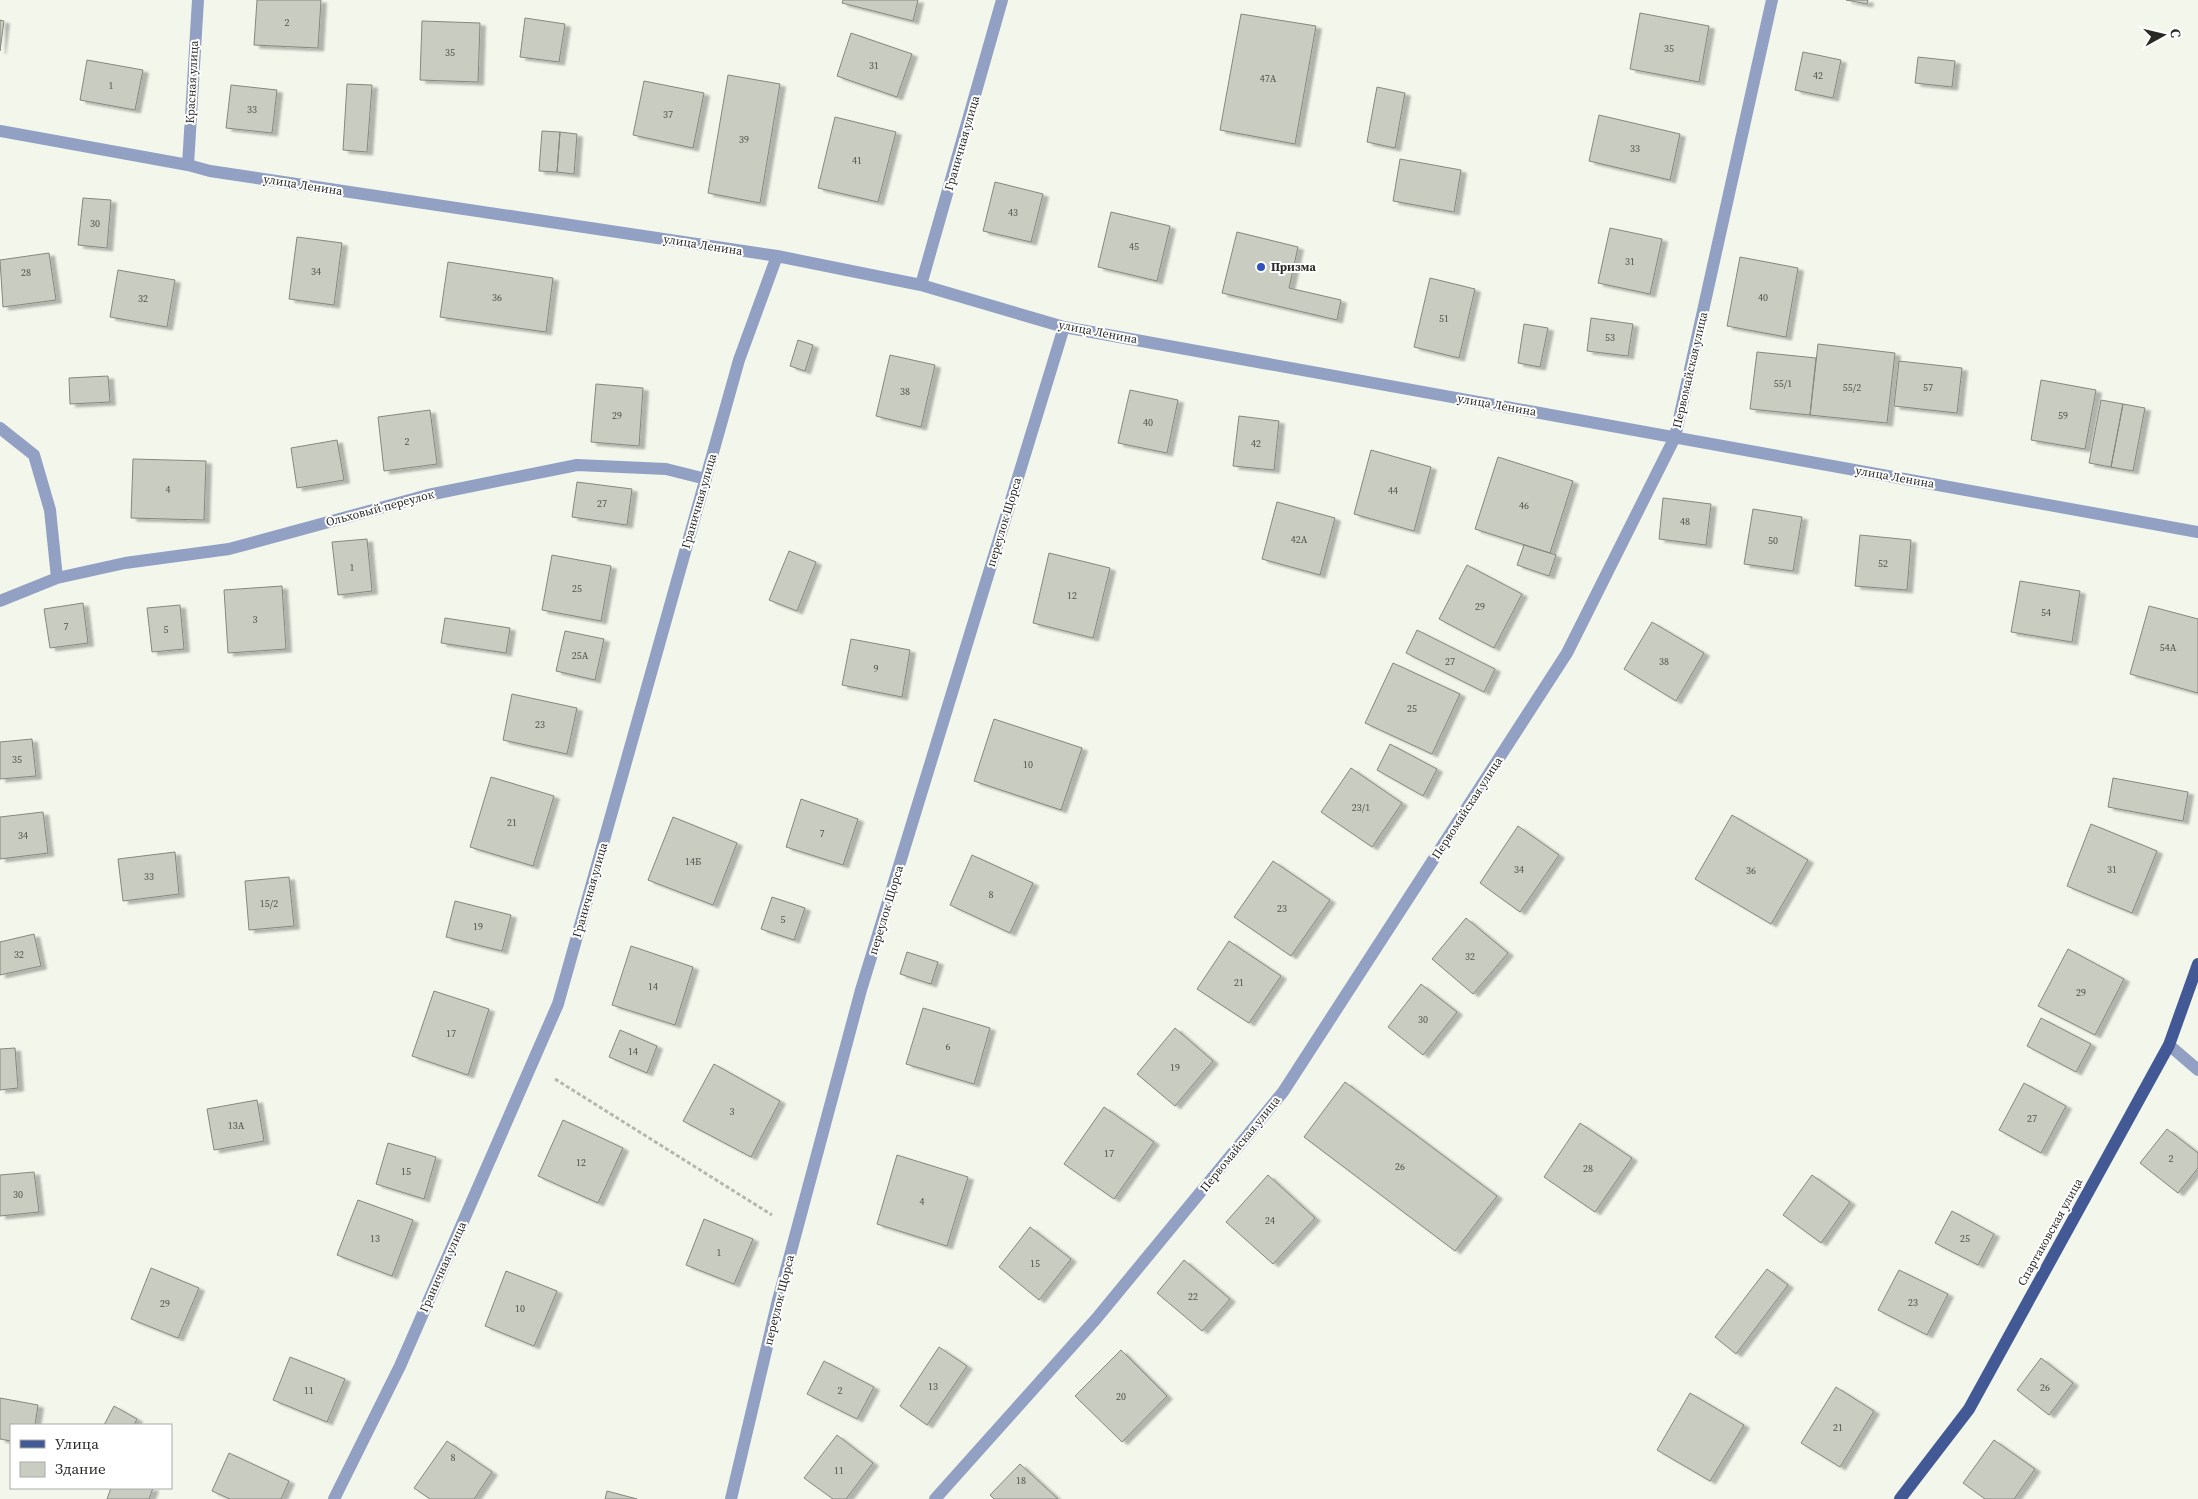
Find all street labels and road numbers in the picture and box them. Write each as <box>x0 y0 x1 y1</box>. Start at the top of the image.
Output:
street label: Красная улица <box>182 39 202 124</box>
street label: Граничная улица <box>941 93 983 192</box>
street label: улица Ленина <box>262 171 345 199</box>
street label: улица Ленина <box>662 231 745 259</box>
street label: Первомайская улица <box>1669 309 1711 430</box>
street label: улица Ленина <box>1057 317 1140 348</box>
street label: улица Ленина <box>1456 390 1539 420</box>
street label: Граничная улица <box>678 451 720 550</box>
street label: улица Ленина <box>1854 462 1937 492</box>
street label: переулок Щорса <box>983 475 1025 569</box>
street label: Ольховый переулок <box>324 486 436 530</box>
street label: Первомайская улица <box>1428 753 1507 862</box>
street label: Граничная улица <box>569 840 611 939</box>
street label: переулок Щорса <box>865 863 907 957</box>
street label: Первомайская улица <box>1196 1092 1284 1195</box>
street label: Спартаковская улица <box>2014 1174 2087 1289</box>
street label: Граничная улица <box>416 1218 471 1315</box>
street label: переулок Щорса <box>760 1252 798 1347</box>

